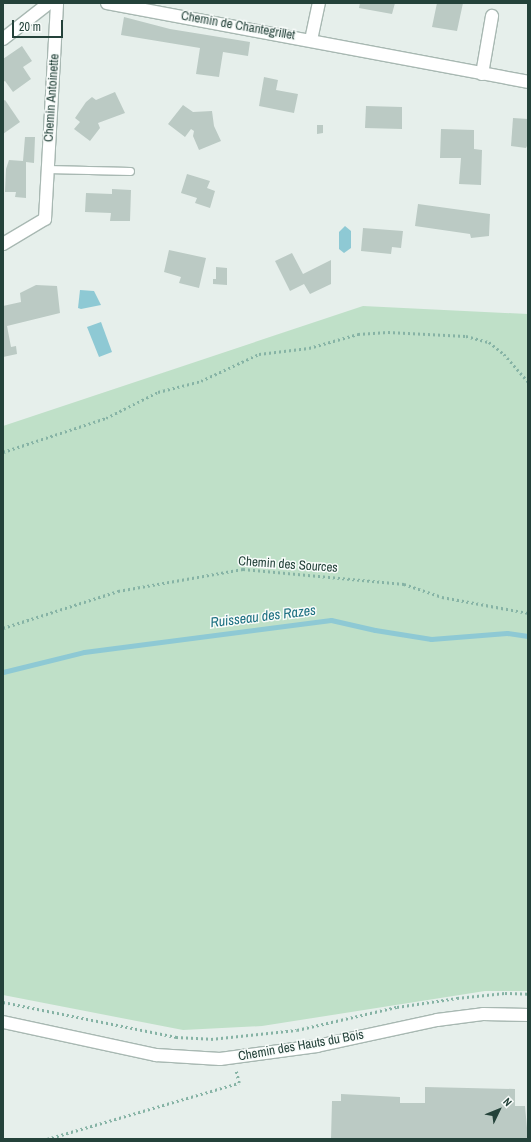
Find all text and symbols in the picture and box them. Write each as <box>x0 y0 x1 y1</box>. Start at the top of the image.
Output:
street label: Chemin de Chantegrillet <box>180 8 296 44</box>
scale bar <box>14 12 65 38</box>
text: 20 m <box>19 19 41 35</box>
street label: Chemin Antoinette <box>41 53 63 143</box>
street label: Chemin des Sources <box>238 554 338 576</box>
water label: Ruisseau des Razes <box>209 601 317 631</box>
street label: Chemin des Hauts du Bois <box>237 1027 365 1065</box>
north arrow <box>479 1090 519 1130</box>
text: N <box>500 1095 515 1109</box>

